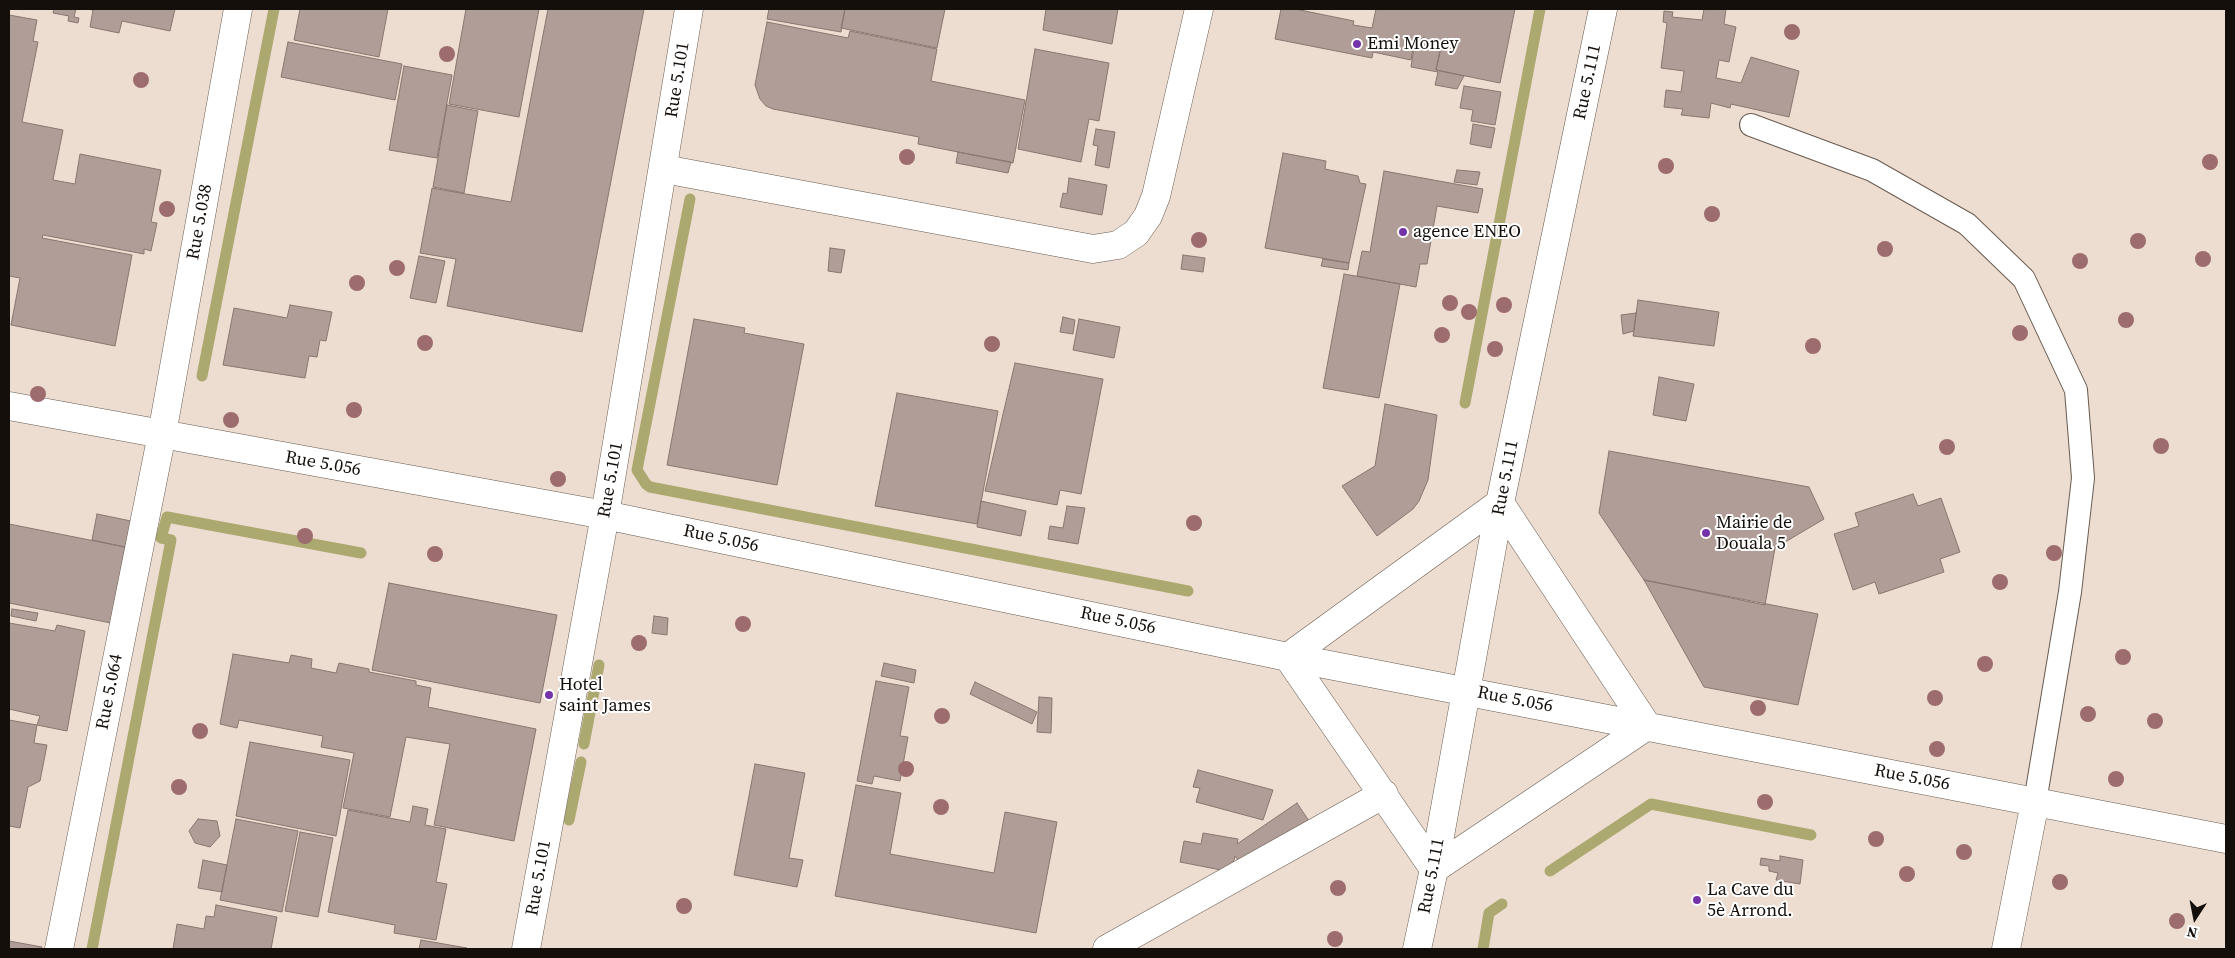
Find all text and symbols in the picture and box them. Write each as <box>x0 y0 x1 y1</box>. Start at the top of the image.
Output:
place label: Emi Money <box>1367 33 1459 55</box>
marker: Emi Money <box>1351 38 1363 50</box>
street label: Rue 5.101 <box>661 40 695 120</box>
street label: Rue 5.111 <box>1569 42 1607 122</box>
street label: Rue 5.038 <box>183 182 217 262</box>
place label: agence ENEO <box>1413 221 1521 243</box>
marker: agence ENEO <box>1397 226 1409 238</box>
street label: Rue 5.111 <box>1488 438 1524 518</box>
street label: Rue 5.101 <box>594 440 628 520</box>
street label: Rue 5.056 <box>283 447 363 481</box>
place label: Mairie de Douala 5 <box>1716 512 1792 554</box>
street label: Rue 5.056 <box>681 520 761 558</box>
marker: Mairie de Douala 5 <box>1700 527 1712 539</box>
street label: Rue 5.056 <box>1078 602 1158 640</box>
street label: Rue 5.064 <box>92 652 128 732</box>
place label: Hotel saint James <box>559 674 651 716</box>
street label: Rue 5.056 <box>1475 682 1555 718</box>
marker: Hotel saint James <box>543 689 555 701</box>
street label: Rue 5.056 <box>1872 760 1952 796</box>
street label: Rue 5.111 <box>1414 836 1450 916</box>
street label: Rue 5.101 <box>522 838 556 918</box>
place label: La Cave du 5è Arrond. <box>1707 879 1794 922</box>
north arrow <box>2170 893 2220 943</box>
marker: La Cave du 5è Arrond. <box>1691 894 1703 906</box>
text: N <box>2185 922 2199 944</box>

